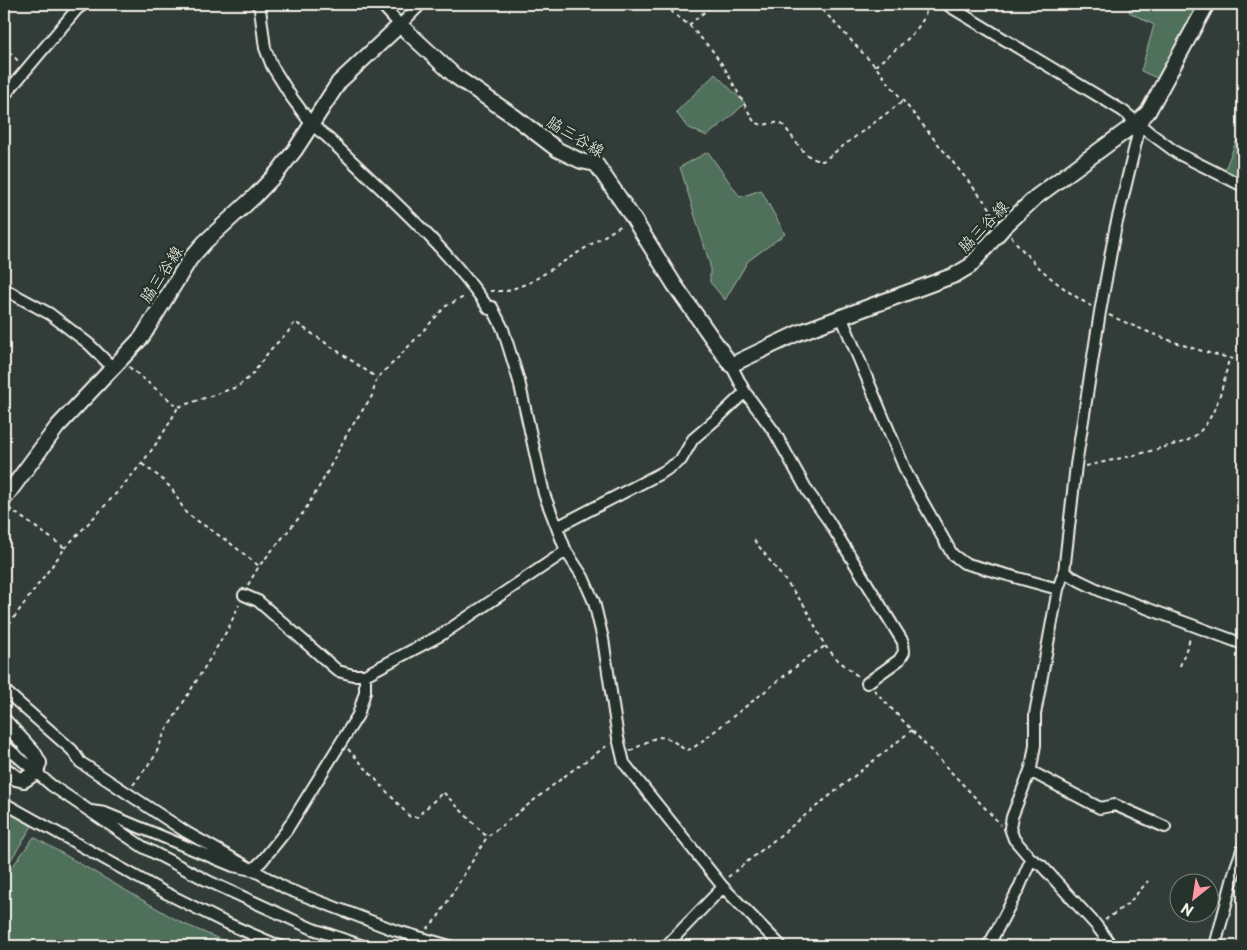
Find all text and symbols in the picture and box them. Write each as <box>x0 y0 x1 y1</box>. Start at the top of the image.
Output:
street label: 脇三谷線 <box>543 108 610 162</box>
street label: 脇三谷線 <box>951 194 1013 257</box>
street label: 脇三谷線 <box>133 240 188 307</box>
north arrow <box>1170 872 1220 922</box>
text: N <box>1177 898 1197 922</box>

